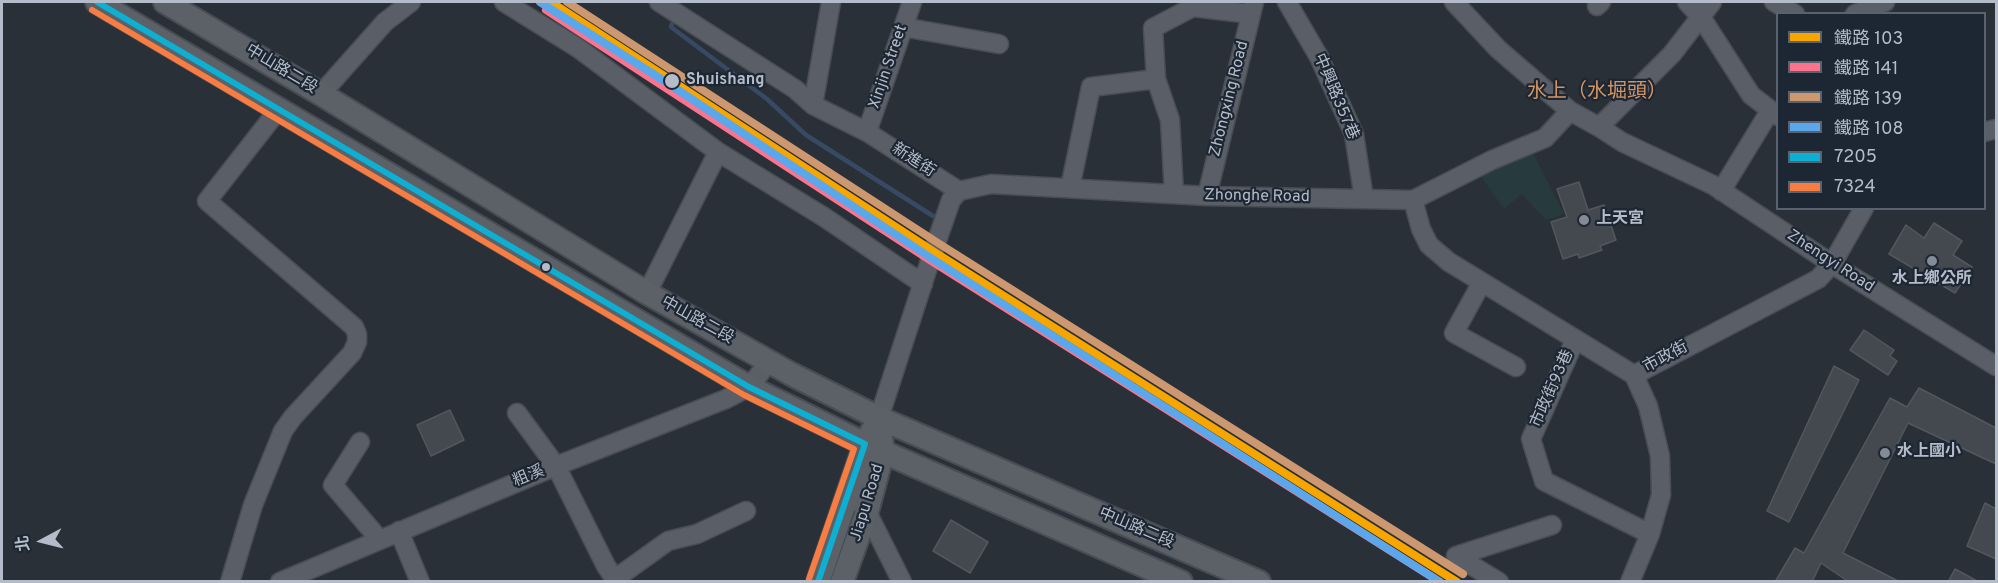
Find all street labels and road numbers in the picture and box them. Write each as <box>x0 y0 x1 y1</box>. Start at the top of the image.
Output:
street label: Xinjin Street <box>866 22 912 112</box>
street label: Zhongxing Road <box>1206 39 1254 159</box>
street label: 中山路二段 <box>242 41 320 99</box>
street label: 中興路357巷 <box>1308 51 1362 143</box>
street label: 新進街 <box>888 140 938 182</box>
street label: Zhonghe Road <box>1204 186 1310 208</box>
street label: Zhengyi Road <box>1783 227 1877 297</box>
street label: 中山路二段 <box>657 293 737 349</box>
street label: 市政街 <box>1640 338 1692 378</box>
street label: 市政街93巷 <box>1527 347 1579 431</box>
street label: 粗溪 <box>511 462 547 492</box>
street label: Jiapu Road <box>847 462 889 544</box>
street label: 中山路二段 <box>1095 505 1177 553</box>

